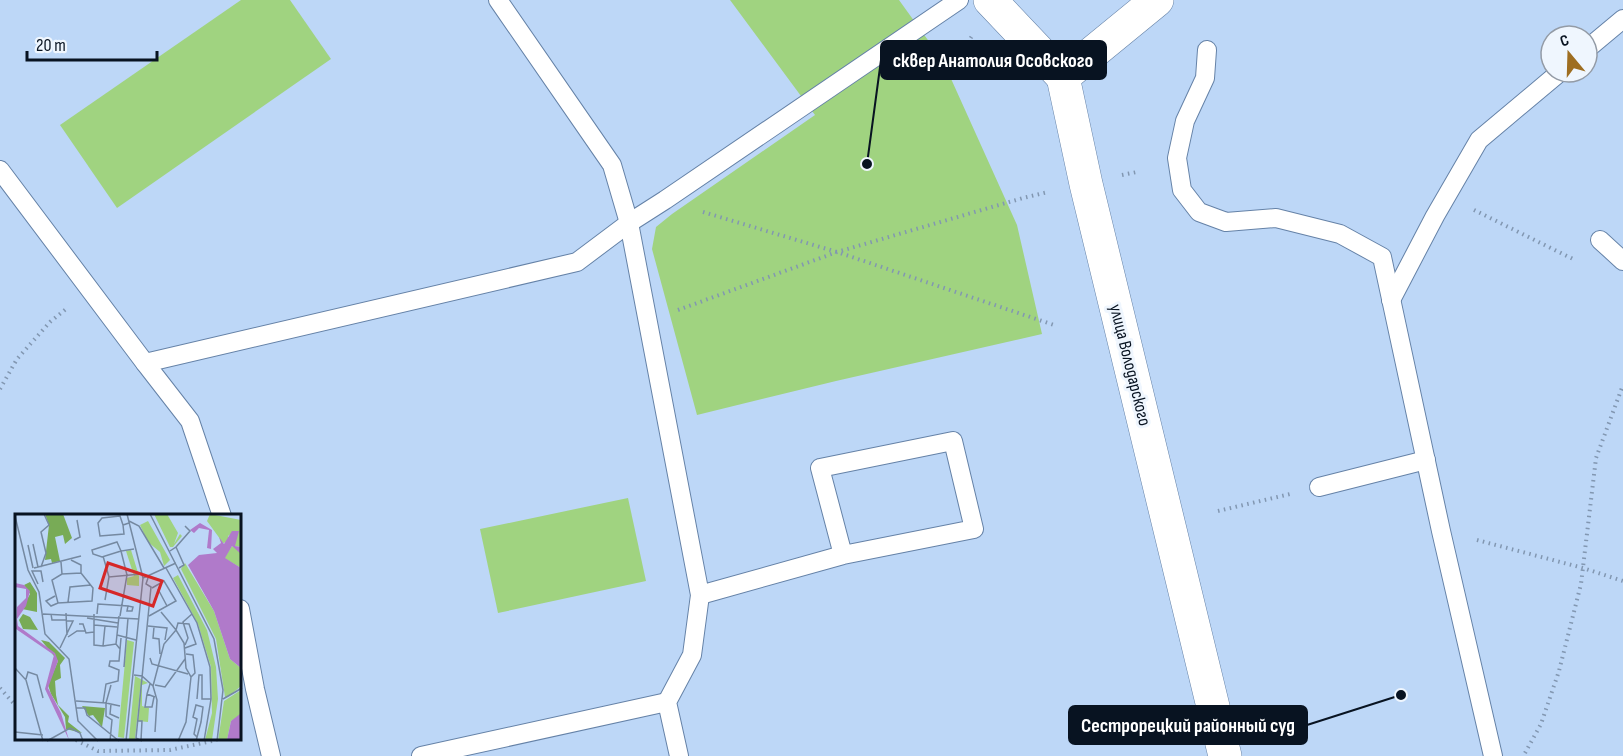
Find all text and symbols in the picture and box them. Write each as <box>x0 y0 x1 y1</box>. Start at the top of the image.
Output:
scale bar <box>27 24 158 62</box>
north arrow <box>1539 24 1599 84</box>
text: С <box>1558 31 1572 52</box>
text: 20 m <box>36 35 66 56</box>
callout: сквер Анатолия Осовского <box>881 41 1106 79</box>
text: сквер Анатолия Осовского <box>893 49 1093 73</box>
street label: улица Володарского <box>1105 302 1155 428</box>
inset map <box>15 514 242 741</box>
callout: Сестрорецкий районный суд <box>1069 706 1307 744</box>
text: Сестрорецкий районный суд <box>1081 714 1295 738</box>

